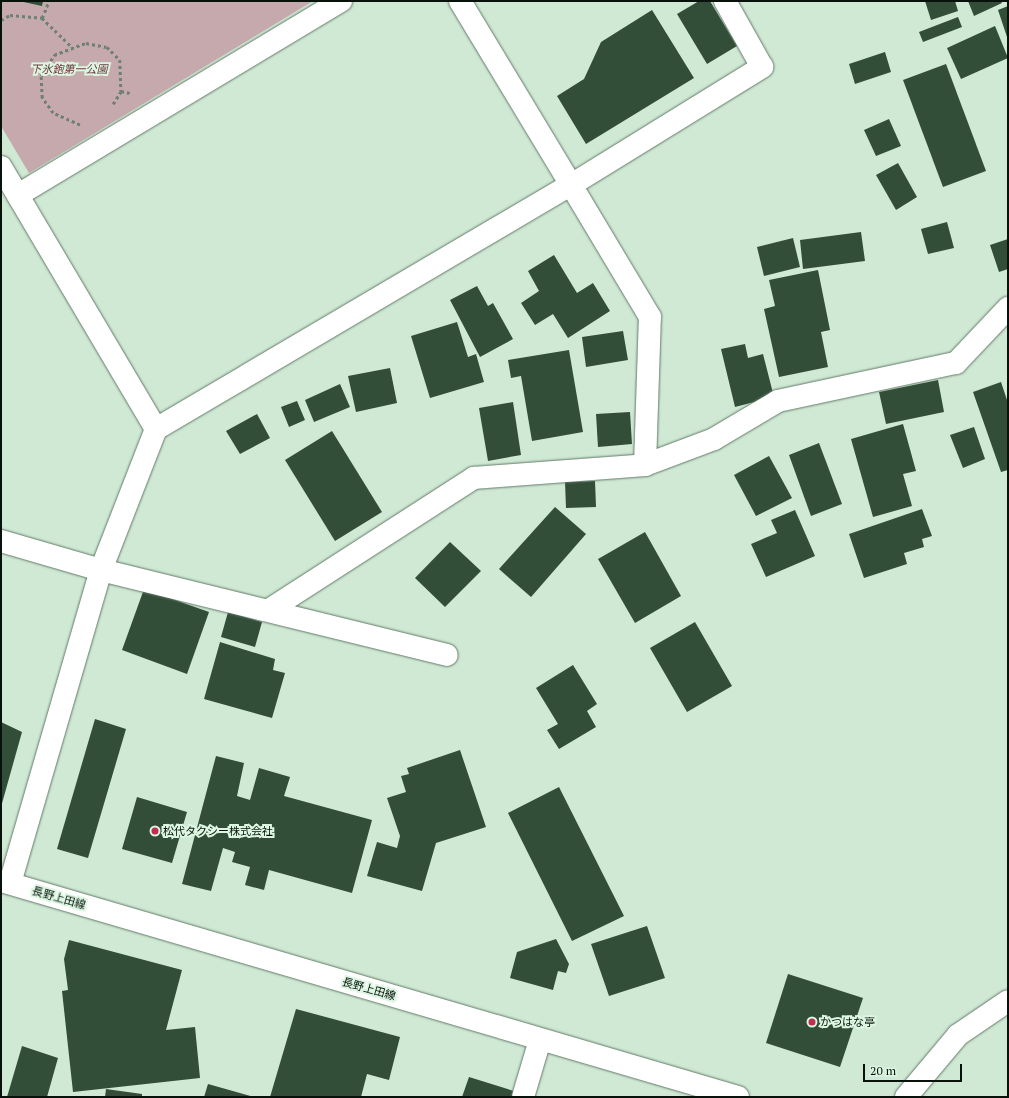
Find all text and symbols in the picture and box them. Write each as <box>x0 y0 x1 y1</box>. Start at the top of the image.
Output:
park label: 下氷鉋第一公園 <box>31 62 107 76</box>
place label: 松代タクシー株式会社 <box>163 824 273 838</box>
marker: 松代タクシー株式会社 <box>150 826 160 836</box>
street label: 長野上田線 <box>31 884 87 912</box>
street label: 長野上田線 <box>341 975 397 1003</box>
place label: かつはな亭 <box>820 1015 875 1029</box>
marker: かつはな亭 <box>807 1017 817 1027</box>
scale bar <box>865 1056 964 1082</box>
text: 20 m <box>870 1063 896 1078</box>

